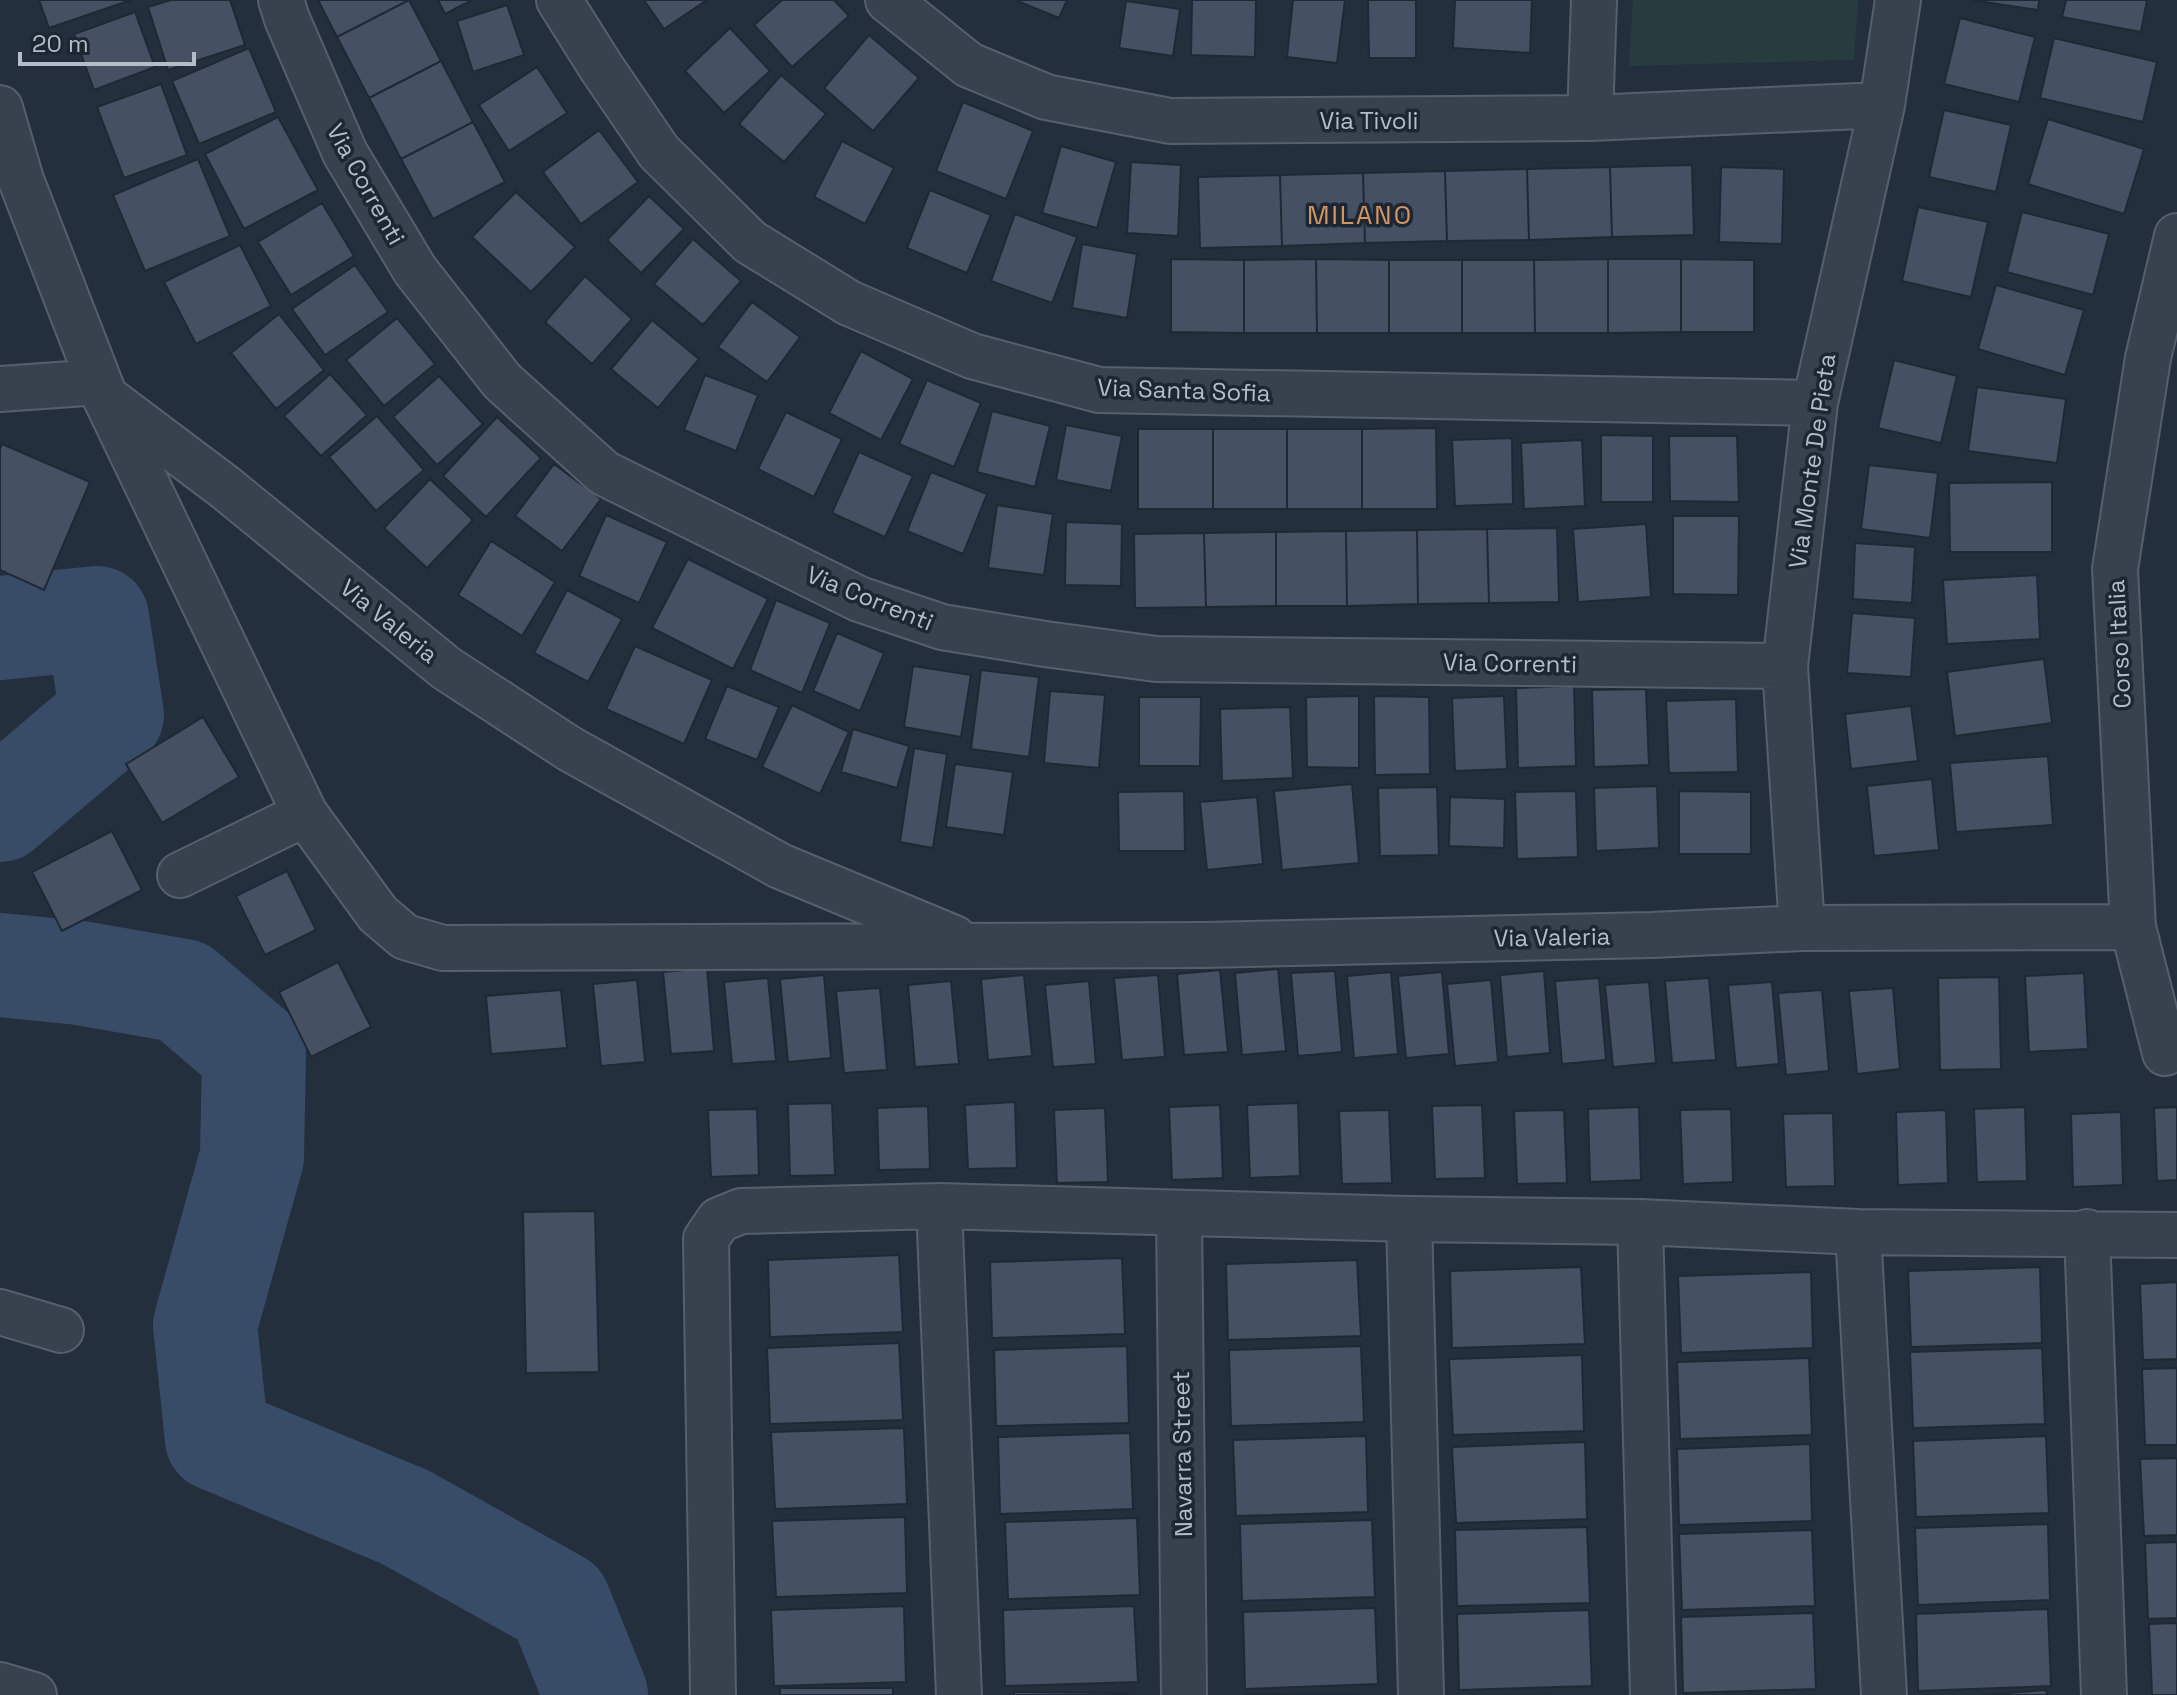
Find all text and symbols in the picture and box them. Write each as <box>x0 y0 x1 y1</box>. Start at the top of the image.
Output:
scale bar <box>20 16 194 66</box>
text: 20 m <box>32 28 89 59</box>
street label: Via Tivoli <box>1320 105 1418 136</box>
street label: Via Correnti <box>320 118 412 250</box>
district label: MILANO <box>1307 198 1413 232</box>
street label: Via Monte De Pieta <box>1782 351 1842 570</box>
street label: Via Santa Sofia <box>1097 371 1271 409</box>
street label: Via Correnti <box>802 559 938 637</box>
street label: Via Valeria <box>334 572 444 670</box>
street label: Corso Italia <box>2100 579 2138 709</box>
street label: Via Correnti <box>1443 646 1577 680</box>
street label: Via Valeria <box>1493 920 1611 954</box>
street label: Navarra Street <box>1165 1371 1199 1537</box>

